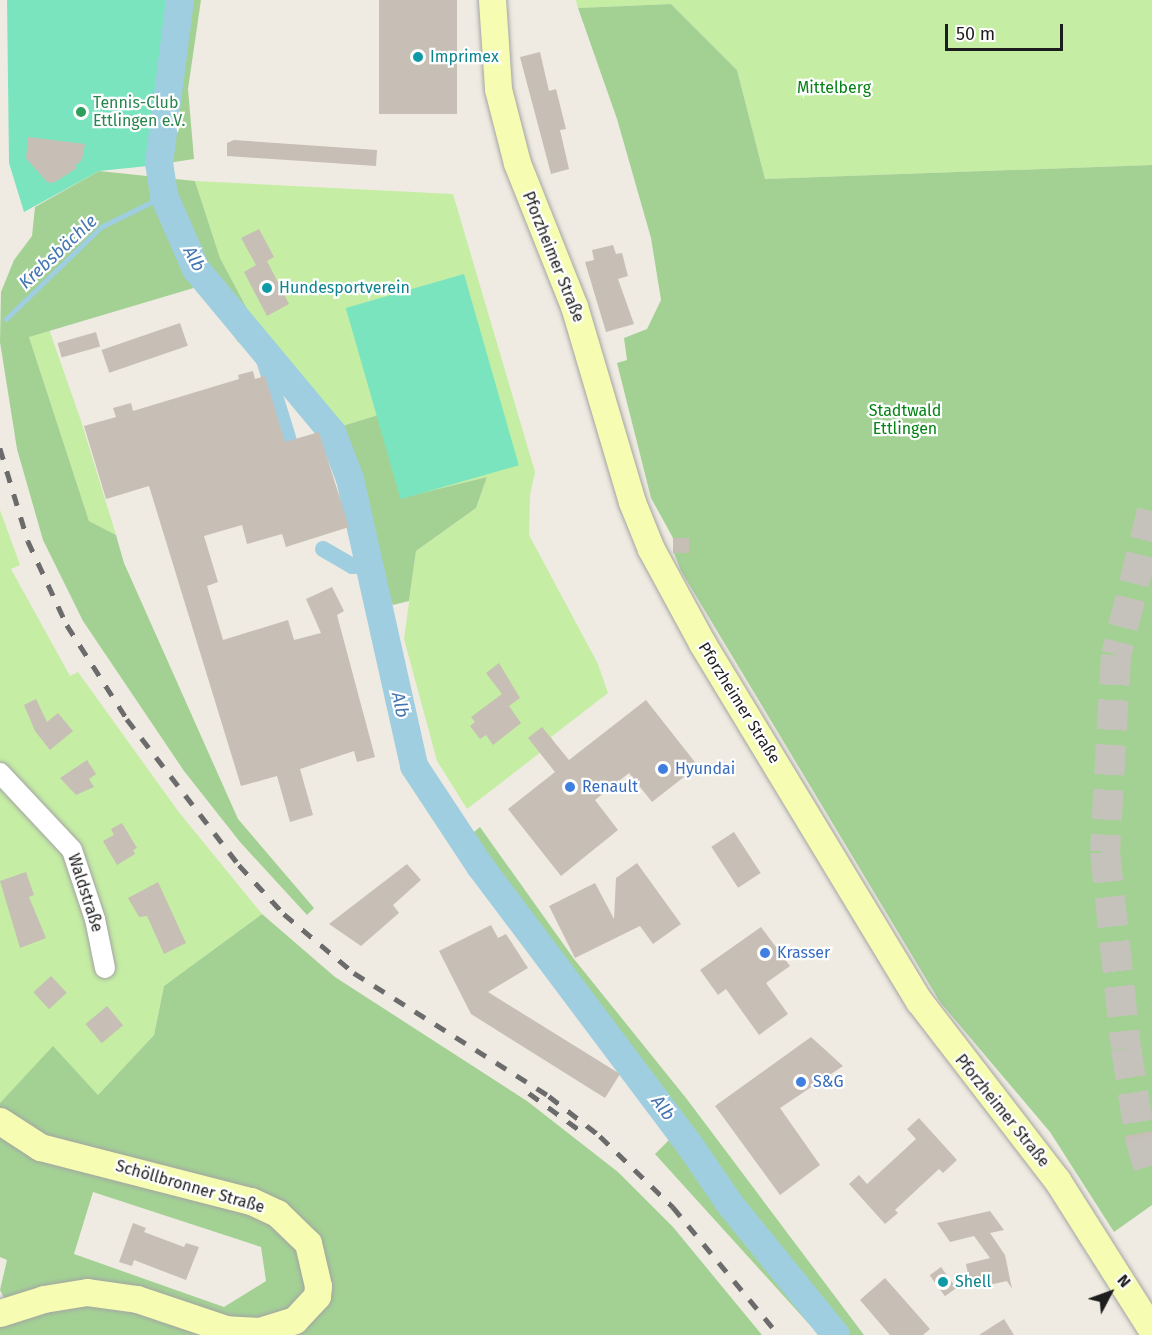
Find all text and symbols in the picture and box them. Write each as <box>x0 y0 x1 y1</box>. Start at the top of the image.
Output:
scale bar <box>948 12 1066 50</box>
text: 50 m <box>956 23 995 45</box>
place label: Imprimex <box>430 47 499 67</box>
marker: Imprimex <box>411 50 425 64</box>
park label: Mittelberg <box>797 78 871 98</box>
place label: Tennis-Club Ettlingen e.V. <box>93 93 185 131</box>
marker: Tennis-Club Ettlingen e.V. <box>74 105 88 119</box>
street label: Pforzheimer Straße <box>518 189 588 325</box>
water label: Krebsbächle <box>14 210 102 294</box>
water label: Alb <box>178 243 210 275</box>
place label: Hundesportverein <box>279 278 410 298</box>
marker: Hundesportverein <box>260 281 274 295</box>
park label: Stadtwald Ettlingen <box>869 401 941 439</box>
street label: Pforzheimer Straße <box>694 639 784 767</box>
water label: Alb <box>387 690 413 720</box>
place label: Hyundai <box>675 759 735 779</box>
marker: Hyundai <box>656 762 670 776</box>
place label: Renault <box>582 777 638 797</box>
marker: Renault <box>563 780 577 794</box>
street label: Waldstraße <box>63 851 107 935</box>
place label: Krasser <box>777 943 830 963</box>
marker: Krasser <box>758 946 772 960</box>
street label: Pforzheimer Straße <box>951 1051 1053 1171</box>
place label: S&G <box>813 1072 843 1092</box>
marker: S&G <box>794 1075 808 1089</box>
water label: Alb <box>647 1091 679 1125</box>
street label: Schöllbronner Straße <box>113 1157 267 1217</box>
north arrow <box>1080 1263 1140 1323</box>
text: N <box>1113 1271 1135 1291</box>
place label: Shell <box>955 1272 991 1292</box>
marker: Shell <box>936 1275 950 1289</box>

